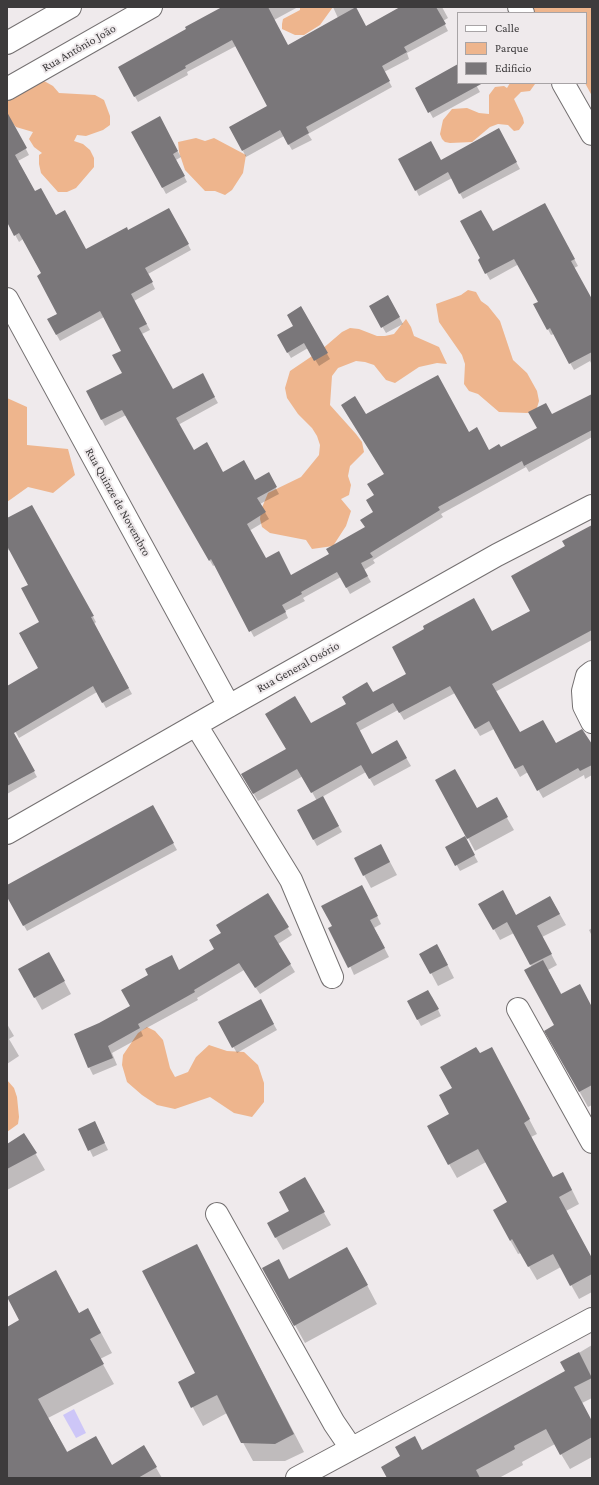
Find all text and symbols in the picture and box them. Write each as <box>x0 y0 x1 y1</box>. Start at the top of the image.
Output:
legend <box>457 12 587 84</box>
street label: Rua Antônio João <box>40 21 118 75</box>
text: Calle <box>495 21 519 35</box>
text: Parque <box>495 41 528 55</box>
text: Edificio <box>495 61 531 75</box>
street label: Rua Quinze de Novembro <box>82 445 154 559</box>
street label: Rua General Osório <box>254 638 342 696</box>

